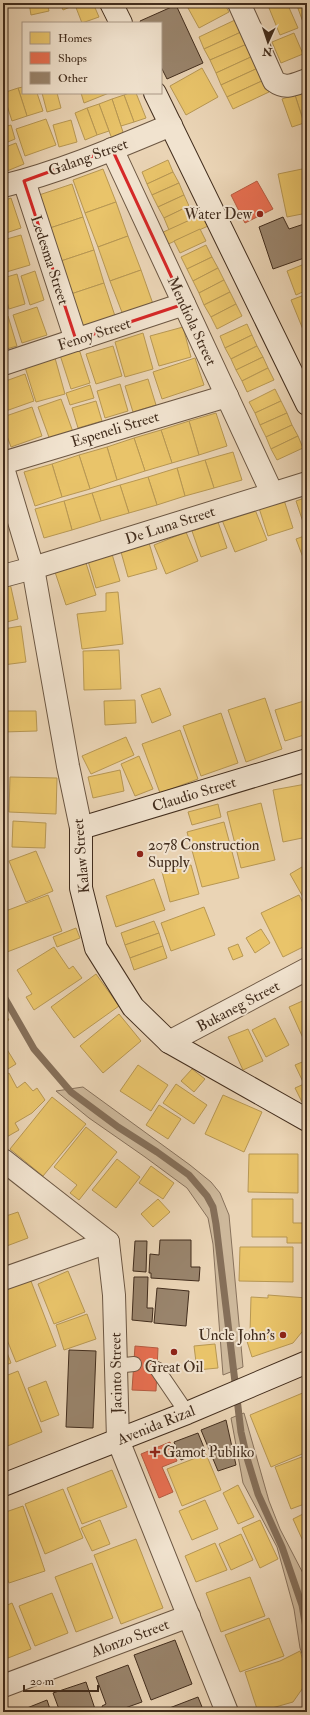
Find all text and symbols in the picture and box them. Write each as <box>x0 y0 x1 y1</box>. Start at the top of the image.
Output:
legend <box>22 22 162 94</box>
north arrow <box>248 22 288 62</box>
text: Homes <box>58 31 92 46</box>
text: N <box>261 45 274 58</box>
text: Shops <box>58 51 87 66</box>
text: Other <box>58 71 88 86</box>
street label: Galang Street <box>46 134 131 181</box>
place label: Water Dew <box>183 205 253 224</box>
marker: Water Dew <box>255 209 265 219</box>
street label: Ledesma Street <box>26 213 73 307</box>
street label: Mendiola Street <box>163 274 220 369</box>
street label: Fenoy Street <box>55 314 133 355</box>
street label: Espeneli Street <box>69 407 162 453</box>
street label: De Luna Street <box>123 502 218 549</box>
street label: Claudio Street <box>150 773 238 816</box>
street label: Kalaw Street <box>69 818 94 894</box>
place label: 2078 Construction Supply <box>148 836 260 873</box>
marker: 2078 Construction Supply <box>135 849 145 859</box>
street label: Bukaneg Street <box>193 977 283 1036</box>
place label: Uncle John's <box>199 1326 275 1346</box>
marker: Uncle John's <box>278 1330 288 1340</box>
street label: Jacinto Street <box>106 1332 128 1415</box>
marker: Great Oil <box>169 1347 179 1357</box>
place label: Great Oil <box>145 1358 203 1377</box>
street label: Avenida Rizal <box>114 1401 198 1450</box>
place label: Gamot Publiko <box>163 1443 254 1462</box>
marker: Gamot Publiko <box>150 1447 160 1457</box>
street label: Alonzo Street <box>88 1615 172 1662</box>
scale bar <box>24 1667 98 1693</box>
text: 20 m <box>30 1674 55 1689</box>

